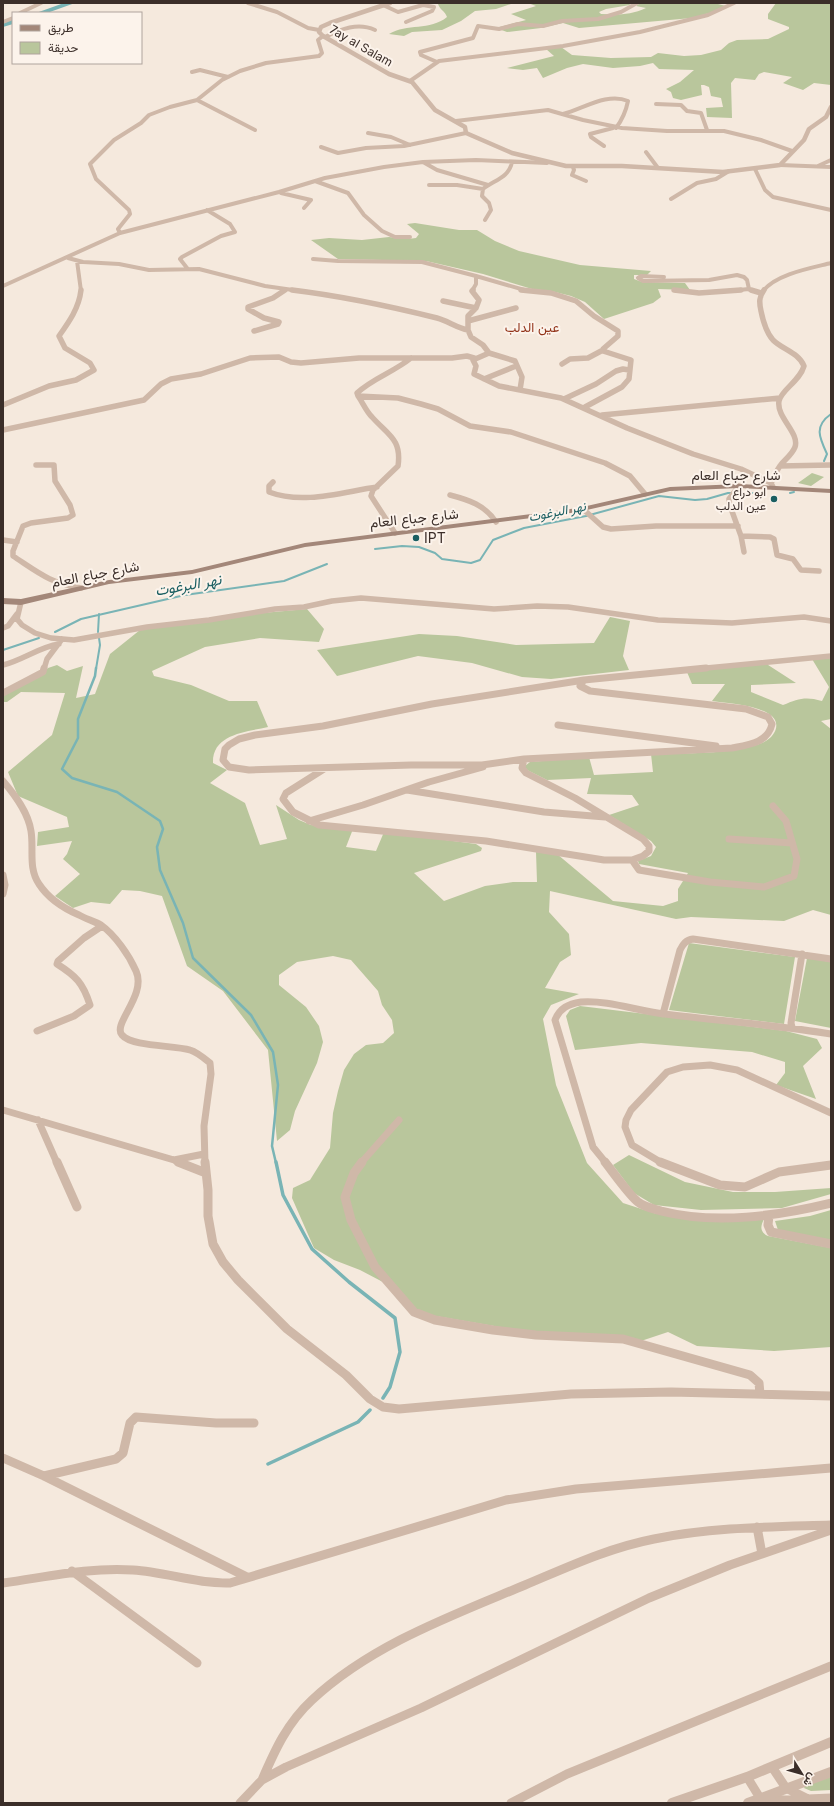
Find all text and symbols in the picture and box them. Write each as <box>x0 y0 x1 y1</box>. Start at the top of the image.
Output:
legend <box>12 12 142 64</box>
text: طريق <box>48 20 74 36</box>
street label: 7ay al Salam <box>327 21 396 70</box>
text: حديقة <box>48 40 78 55</box>
district label: عين الدلب <box>505 319 559 336</box>
street label: شارع جباع العام <box>691 466 781 486</box>
place label: ابو دراع عين الدلب <box>716 484 766 514</box>
marker: ابو دراع عين الدلب <box>769 494 779 504</box>
water label: نهر البرغوت <box>527 497 588 525</box>
street label: شارع جباع العام <box>369 504 460 534</box>
place label: IPT <box>424 529 446 546</box>
marker: IPT <box>411 533 421 543</box>
street label: شارع جباع العام <box>49 557 141 593</box>
water label: نهر البرغوت <box>153 569 223 600</box>
north arrow <box>782 1754 822 1794</box>
text: ش <box>800 1771 820 1790</box>

